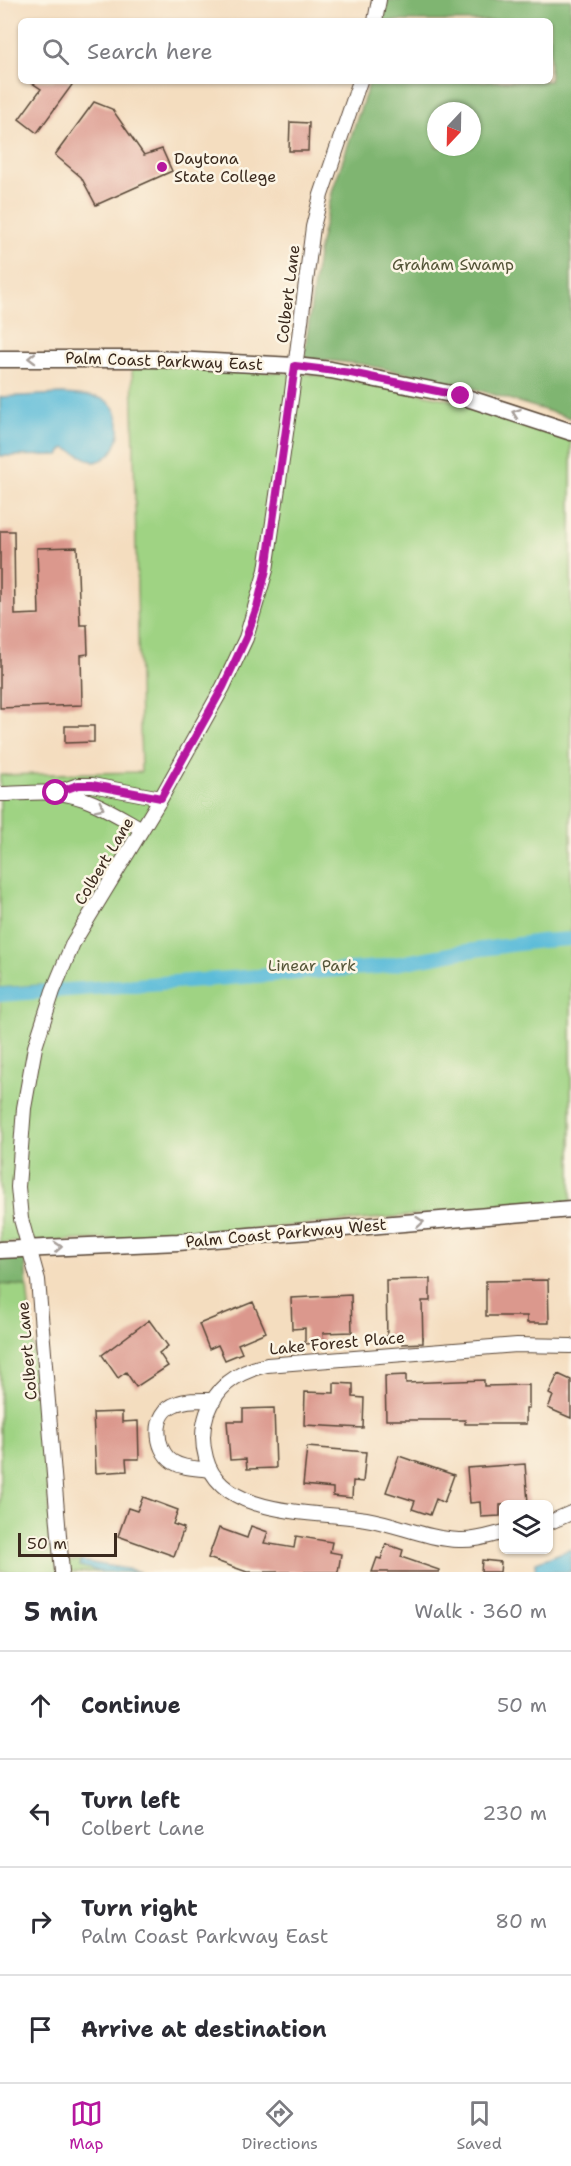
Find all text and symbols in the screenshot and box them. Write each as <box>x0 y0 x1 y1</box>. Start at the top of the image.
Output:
search box <box>18 18 553 84</box>
icon: search <box>39 35 72 68</box>
text: Search here <box>87 37 213 66</box>
north arrow <box>427 102 481 156</box>
place label: Daytona State College <box>174 148 276 187</box>
marker: Daytona State College <box>155 160 169 174</box>
street label: Colbert Lane <box>272 244 304 344</box>
park label: Graham Swamp <box>392 254 514 275</box>
street label: Palm Coast Parkway East <box>65 347 263 375</box>
one-way arrow <box>28 352 37 364</box>
route end <box>447 382 473 408</box>
one-way arrow <box>511 408 522 421</box>
route start <box>42 779 68 805</box>
one-way arrow <box>94 800 105 811</box>
street label: Colbert Lane <box>70 813 138 909</box>
park label: Linear Park <box>268 955 356 976</box>
street label: Palm Coast Parkway West <box>185 1214 387 1252</box>
one-way arrow <box>416 1216 425 1229</box>
one-way arrow <box>54 1241 63 1253</box>
street label: Colbert Lane <box>12 1301 42 1401</box>
street label: Lake Forest Place <box>268 1327 406 1359</box>
map controls <box>499 1500 553 1554</box>
button: layers <box>499 1500 553 1554</box>
scale bar <box>18 1530 117 1558</box>
text: 50 m <box>27 1533 67 1554</box>
text: 5 min <box>24 1594 98 1629</box>
text: Walk · 360 m <box>414 1598 547 1624</box>
icon: ahead <box>24 1689 57 1722</box>
text: Continue <box>81 1691 181 1720</box>
text: 50 m <box>497 1692 547 1718</box>
text: Turn left <box>81 1786 180 1815</box>
icon: left <box>24 1797 57 1830</box>
text: 230 m <box>482 1800 547 1826</box>
text: Colbert Lane <box>81 1815 205 1841</box>
text: Turn right <box>81 1894 198 1923</box>
icon: right <box>24 1905 57 1938</box>
text: 80 m <box>495 1908 547 1934</box>
text: Palm Coast Parkway East <box>81 1923 328 1949</box>
icon: arrive <box>24 2013 57 2046</box>
text: Arrive at destination <box>81 2015 327 2044</box>
tab: Map <box>69 2097 103 2154</box>
tab: Directions <box>242 2097 318 2154</box>
tab: Saved <box>456 2097 502 2154</box>

